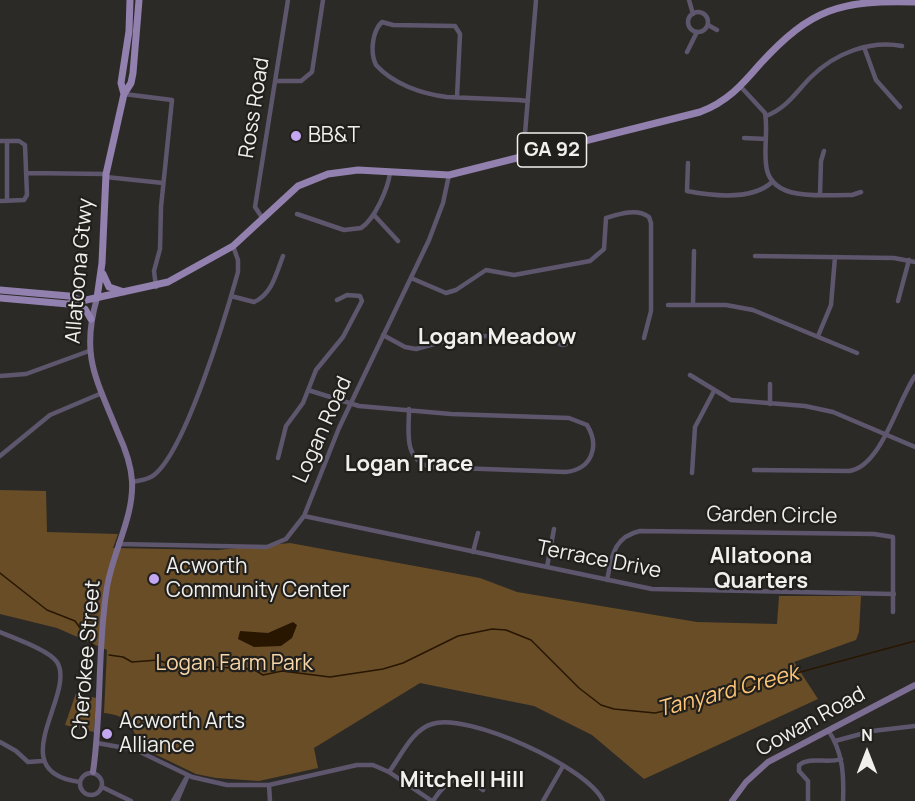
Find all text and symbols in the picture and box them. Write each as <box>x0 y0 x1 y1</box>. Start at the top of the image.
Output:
street label: Ross Road <box>235 56 275 160</box>
place label: BB&T <box>308 123 360 149</box>
marker: BB&T <box>289 129 303 143</box>
road number: GA 92 <box>518 133 586 167</box>
street label: Allatoona Gtwy <box>61 197 99 345</box>
district label: Logan Meadow <box>418 325 576 351</box>
street label: Logan Road <box>288 373 358 487</box>
district label: Logan Trace <box>345 452 473 478</box>
street label: Garden Circle <box>706 502 838 530</box>
street label: Terrace Drive <box>535 536 663 584</box>
district label: Allatoona Quarters <box>710 544 812 596</box>
place label: Acworth Community Center <box>166 554 350 604</box>
marker: Acworth Community Center <box>147 572 161 586</box>
street label: Cherokee Street <box>67 579 107 741</box>
park label: Logan Farm Park <box>155 651 313 677</box>
water label: Tanyard Creek <box>655 660 801 724</box>
street label: Cowan Road <box>752 682 870 762</box>
place label: Acworth Arts Alliance <box>119 709 245 759</box>
north arrow <box>837 723 897 783</box>
text: N <box>861 724 873 746</box>
marker: Acworth Arts Alliance <box>100 727 114 741</box>
district label: Mitchell Hill <box>400 768 524 794</box>

